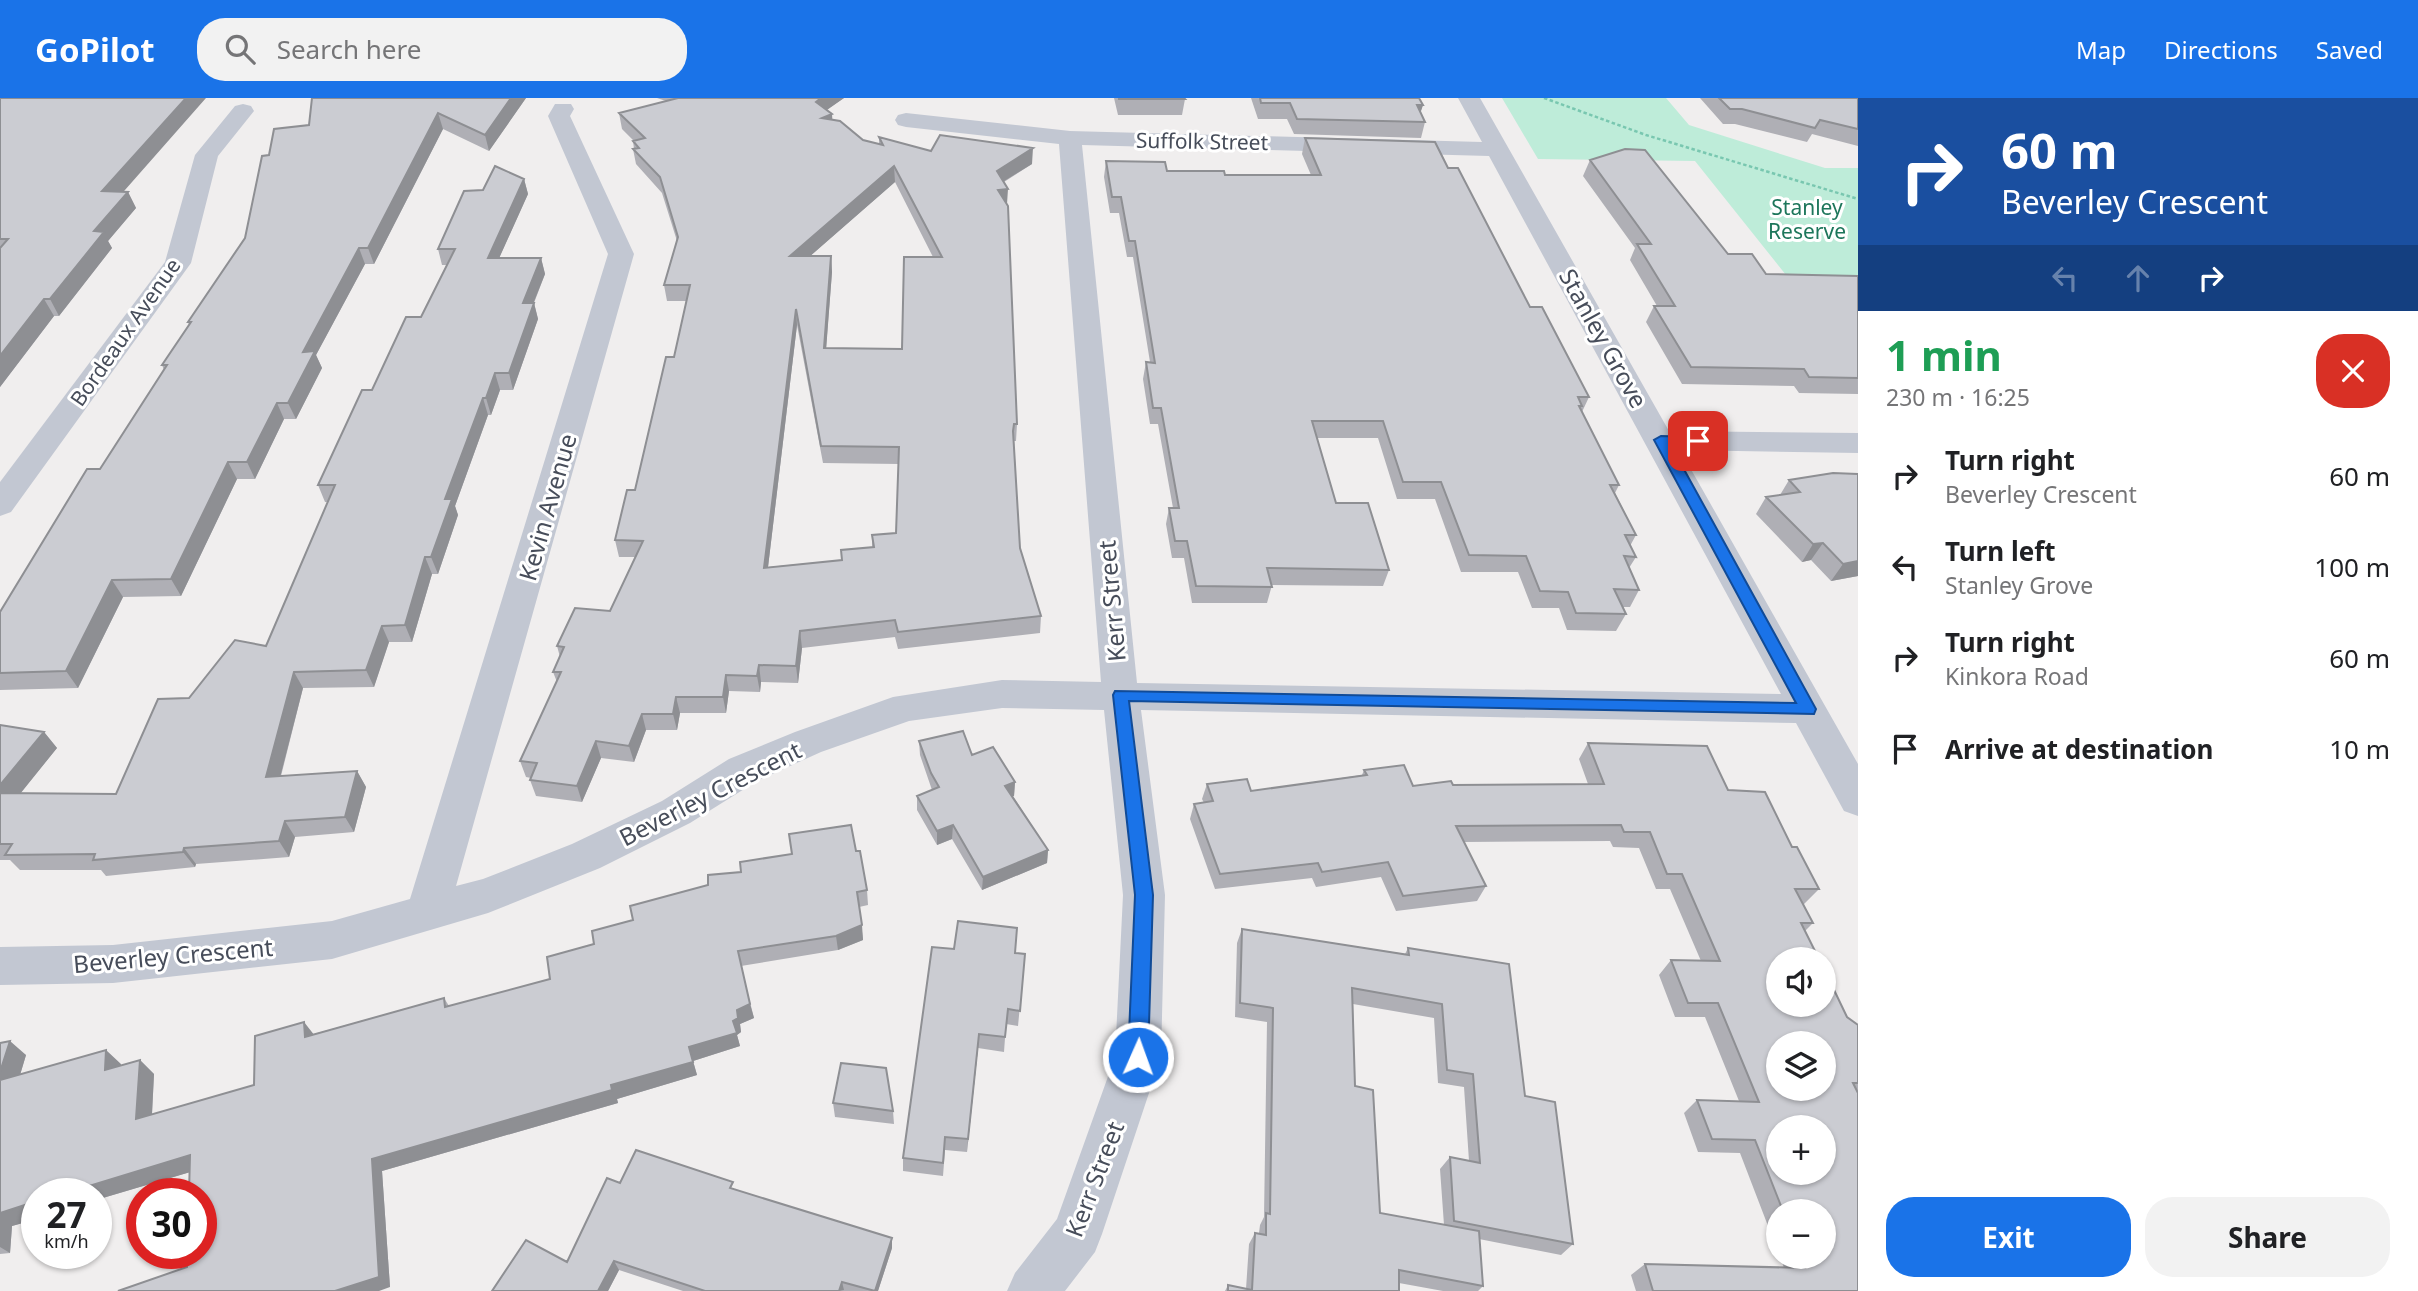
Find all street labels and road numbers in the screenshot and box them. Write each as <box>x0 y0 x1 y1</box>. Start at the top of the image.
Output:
street label: Suffolk Street <box>1136 126 1269 156</box>
street label: Bordeaux Avenue <box>64 253 186 411</box>
street label: Stanley Grove <box>1552 262 1656 414</box>
street label: Kevin Avenue <box>510 430 584 584</box>
street label: Kerr Street <box>1089 539 1133 663</box>
street label: Beverley Crescent <box>613 733 807 853</box>
street label: Beverley Crescent <box>72 930 274 980</box>
street label: Kerr Street <box>1057 1116 1131 1242</box>

